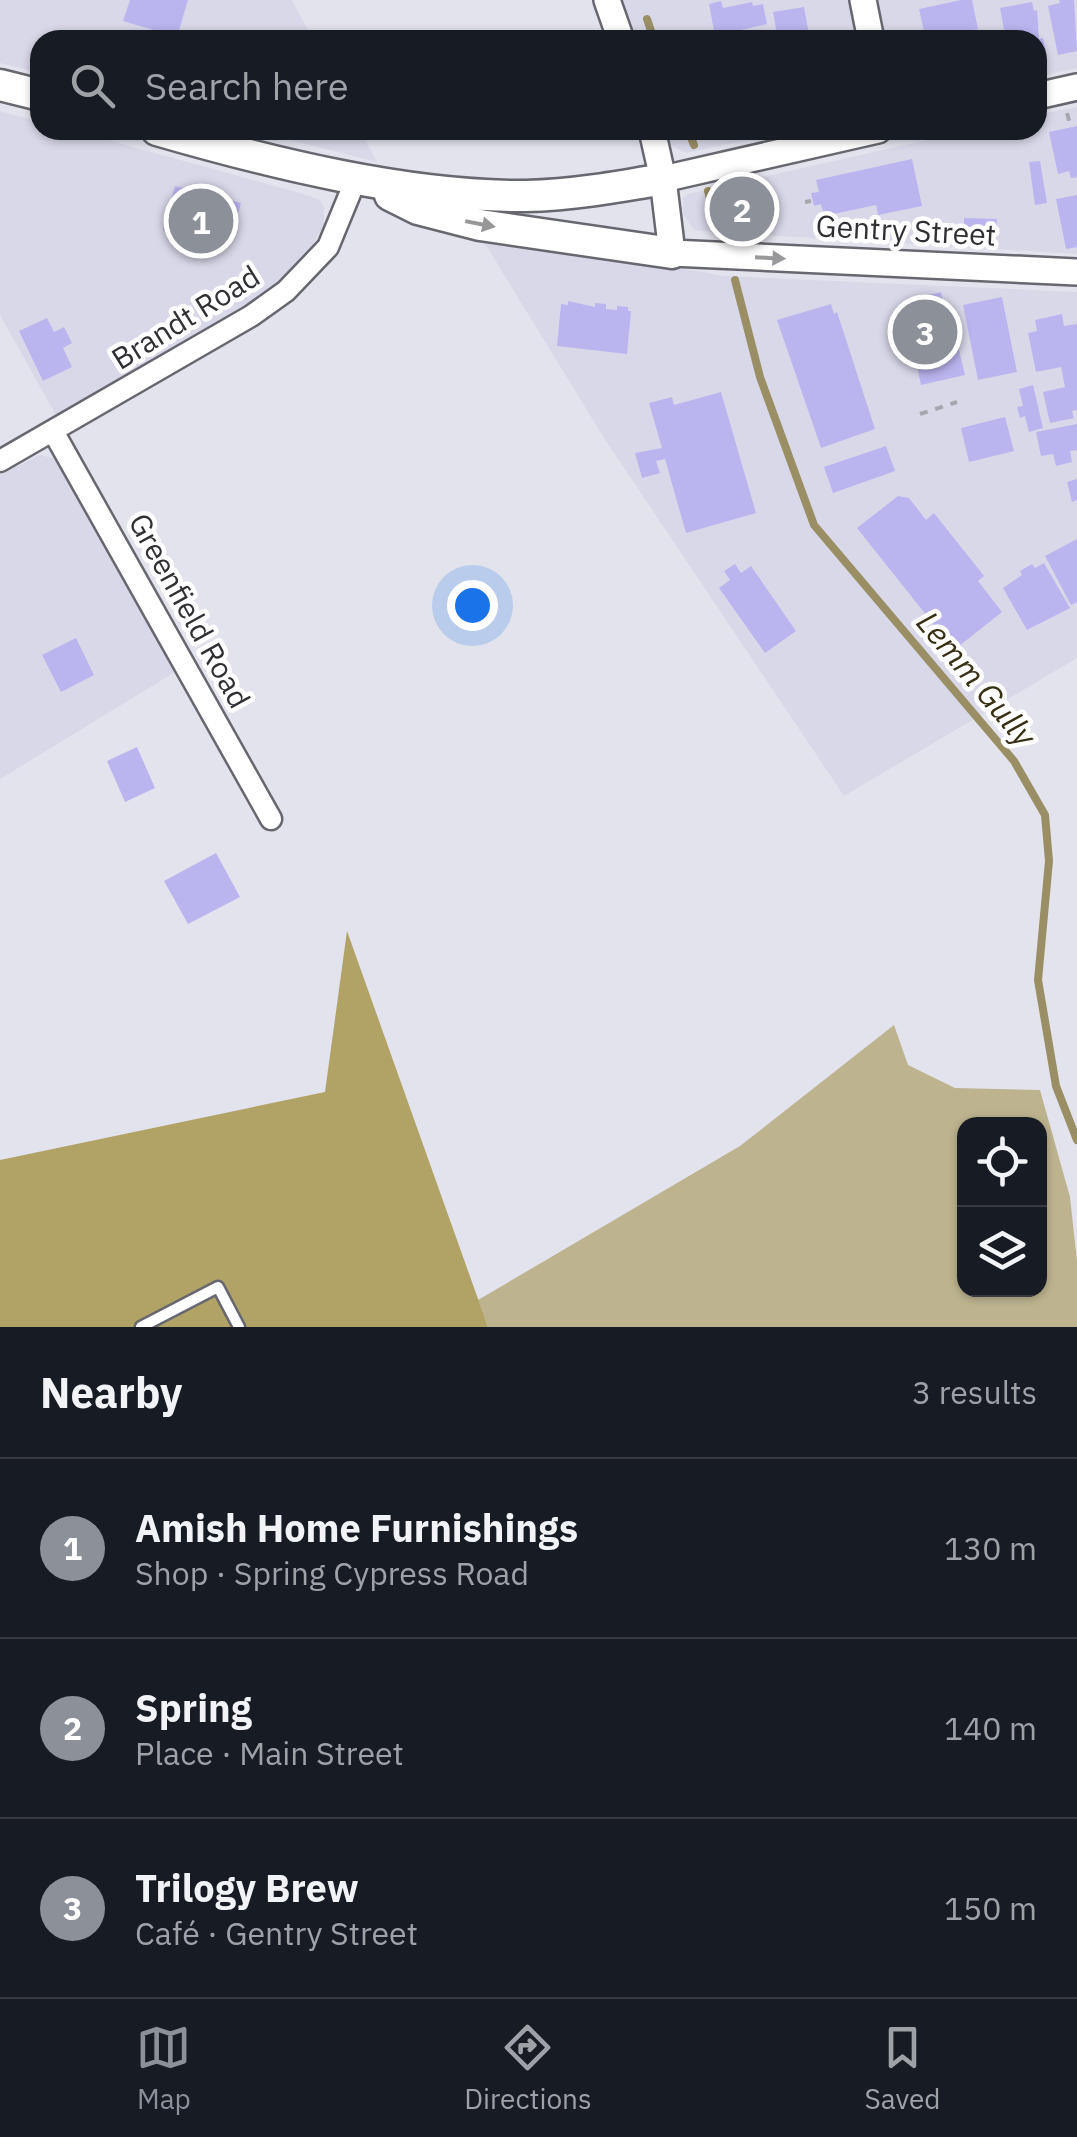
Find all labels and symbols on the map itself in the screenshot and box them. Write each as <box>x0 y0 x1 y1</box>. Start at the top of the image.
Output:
pin: 2 <box>710 172 774 246</box>
pin: 1 <box>168 184 234 258</box>
street label: Gentry Street <box>815 205 997 254</box>
one-way arrow <box>465 216 496 232</box>
one-way arrow <box>754 250 786 266</box>
street label: Brandt Road <box>104 256 267 378</box>
pin: 3 <box>892 294 958 370</box>
street label: Greenfield Road <box>121 506 260 715</box>
your location <box>447 580 498 631</box>
water label: Lemm Gully <box>908 602 1047 756</box>

